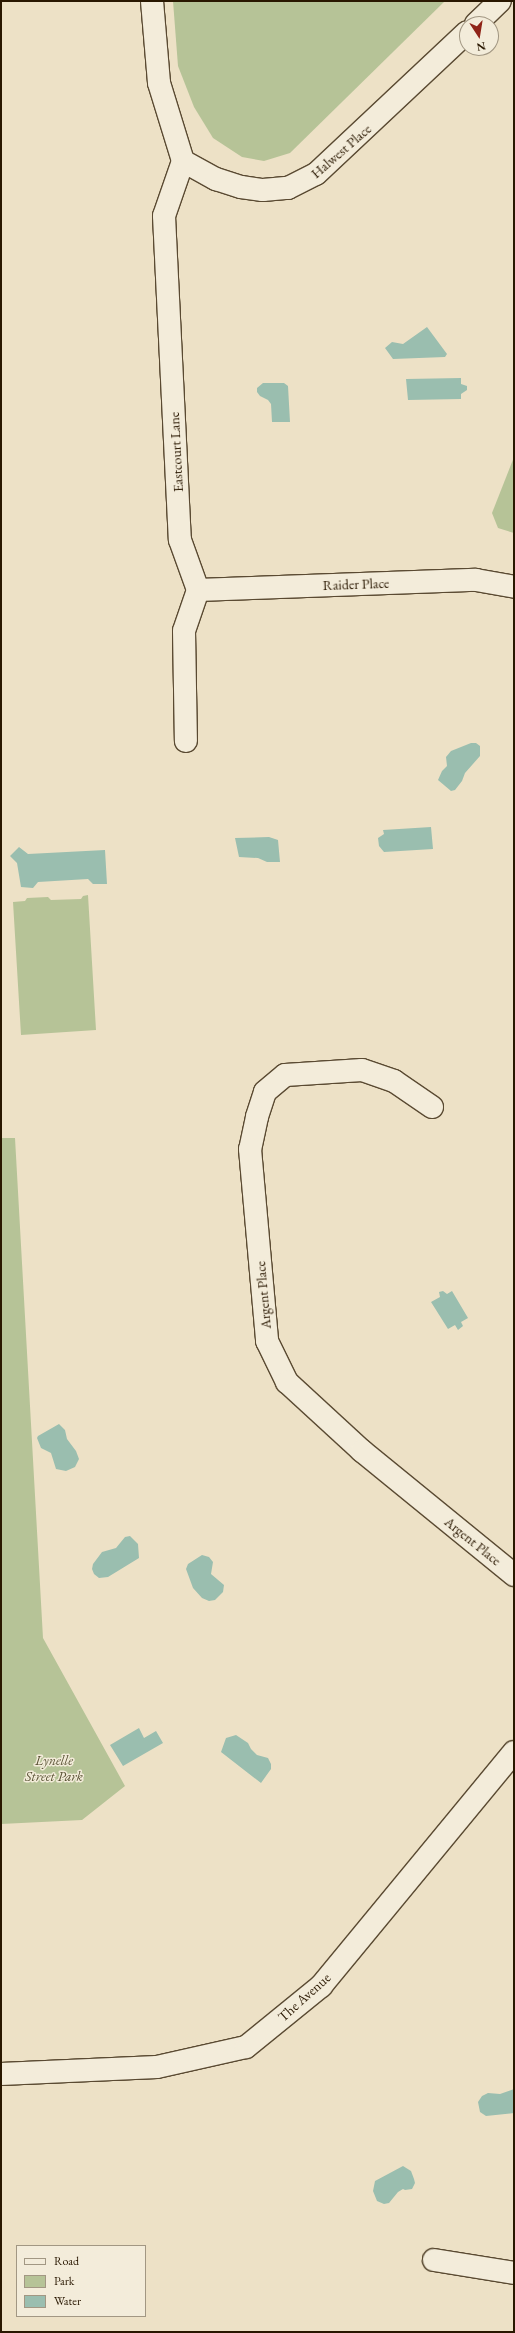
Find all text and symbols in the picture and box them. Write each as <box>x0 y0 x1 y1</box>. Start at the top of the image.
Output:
north arrow <box>459 16 499 56</box>
text: N <box>475 39 487 55</box>
street label: Halwest Place <box>307 120 375 182</box>
street label: Eastcourt Lane <box>166 411 186 493</box>
street label: Raider Place <box>322 574 390 594</box>
street label: Argent Place <box>252 1260 274 1330</box>
street label: Argent Place <box>441 1513 505 1569</box>
park label: Lynelle Street Park <box>25 1752 83 1784</box>
street label: The Avenue <box>274 1969 334 2025</box>
legend <box>16 2245 146 2317</box>
text: Road <box>54 2253 79 2269</box>
text: Park <box>54 2273 74 2289</box>
text: Water <box>54 2293 81 2309</box>

